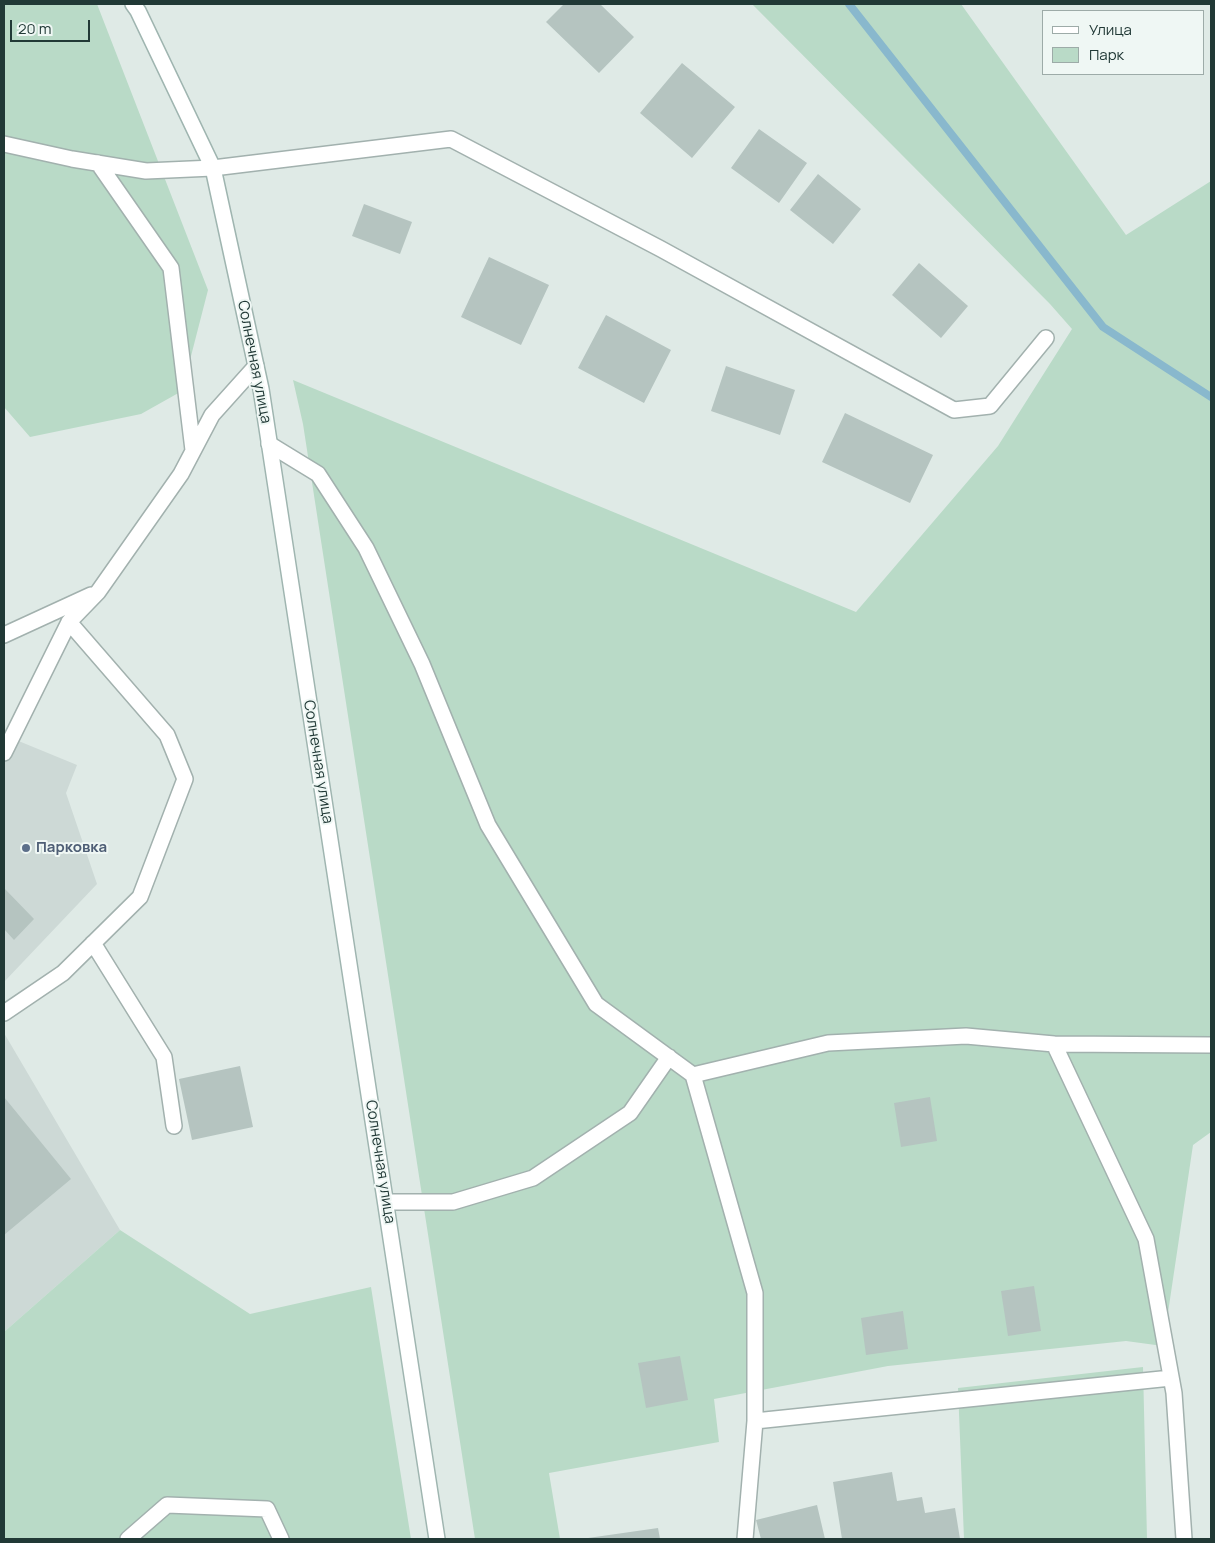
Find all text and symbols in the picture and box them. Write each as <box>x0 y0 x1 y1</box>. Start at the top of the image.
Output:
scale bar <box>12 10 92 42</box>
legend <box>1042 10 1205 75</box>
text: 20 m <box>18 18 51 39</box>
text: Улица <box>1089 19 1132 40</box>
text: Парк <box>1089 44 1124 65</box>
street label: Солнечная улица <box>233 299 275 425</box>
street label: Солнечная улица <box>299 699 337 825</box>
place label: Парковка <box>36 839 107 857</box>
marker: Парковка <box>20 842 32 854</box>
street label: Солнечная улица <box>361 1099 399 1225</box>

